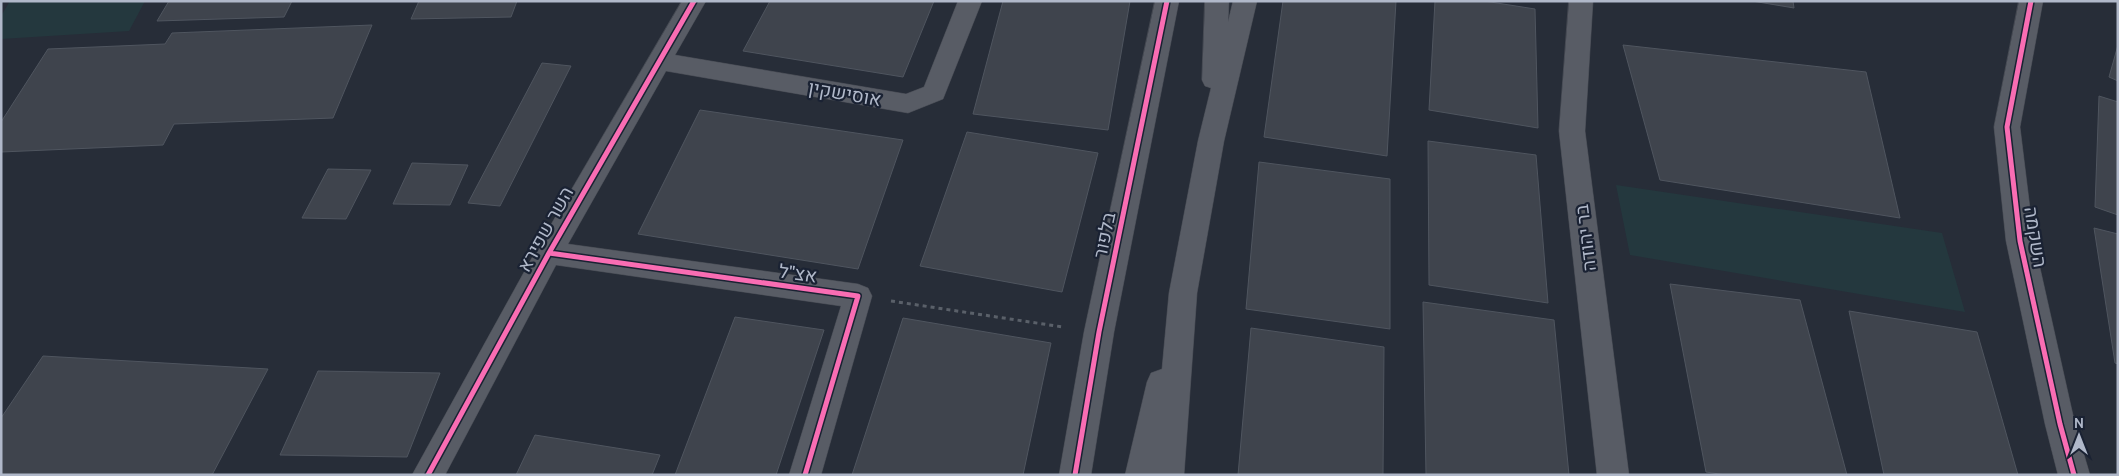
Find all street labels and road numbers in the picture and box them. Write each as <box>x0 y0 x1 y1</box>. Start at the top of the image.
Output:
street label: אוסישקין <box>807 76 883 111</box>
street label: השר שפירא <box>513 183 578 276</box>
street label: בר יהודה <box>1570 203 1601 273</box>
street label: השקמה <box>2019 205 2052 269</box>
street label: בלפור <box>1088 210 1121 260</box>
street label: אצ"ל <box>777 259 819 288</box>

